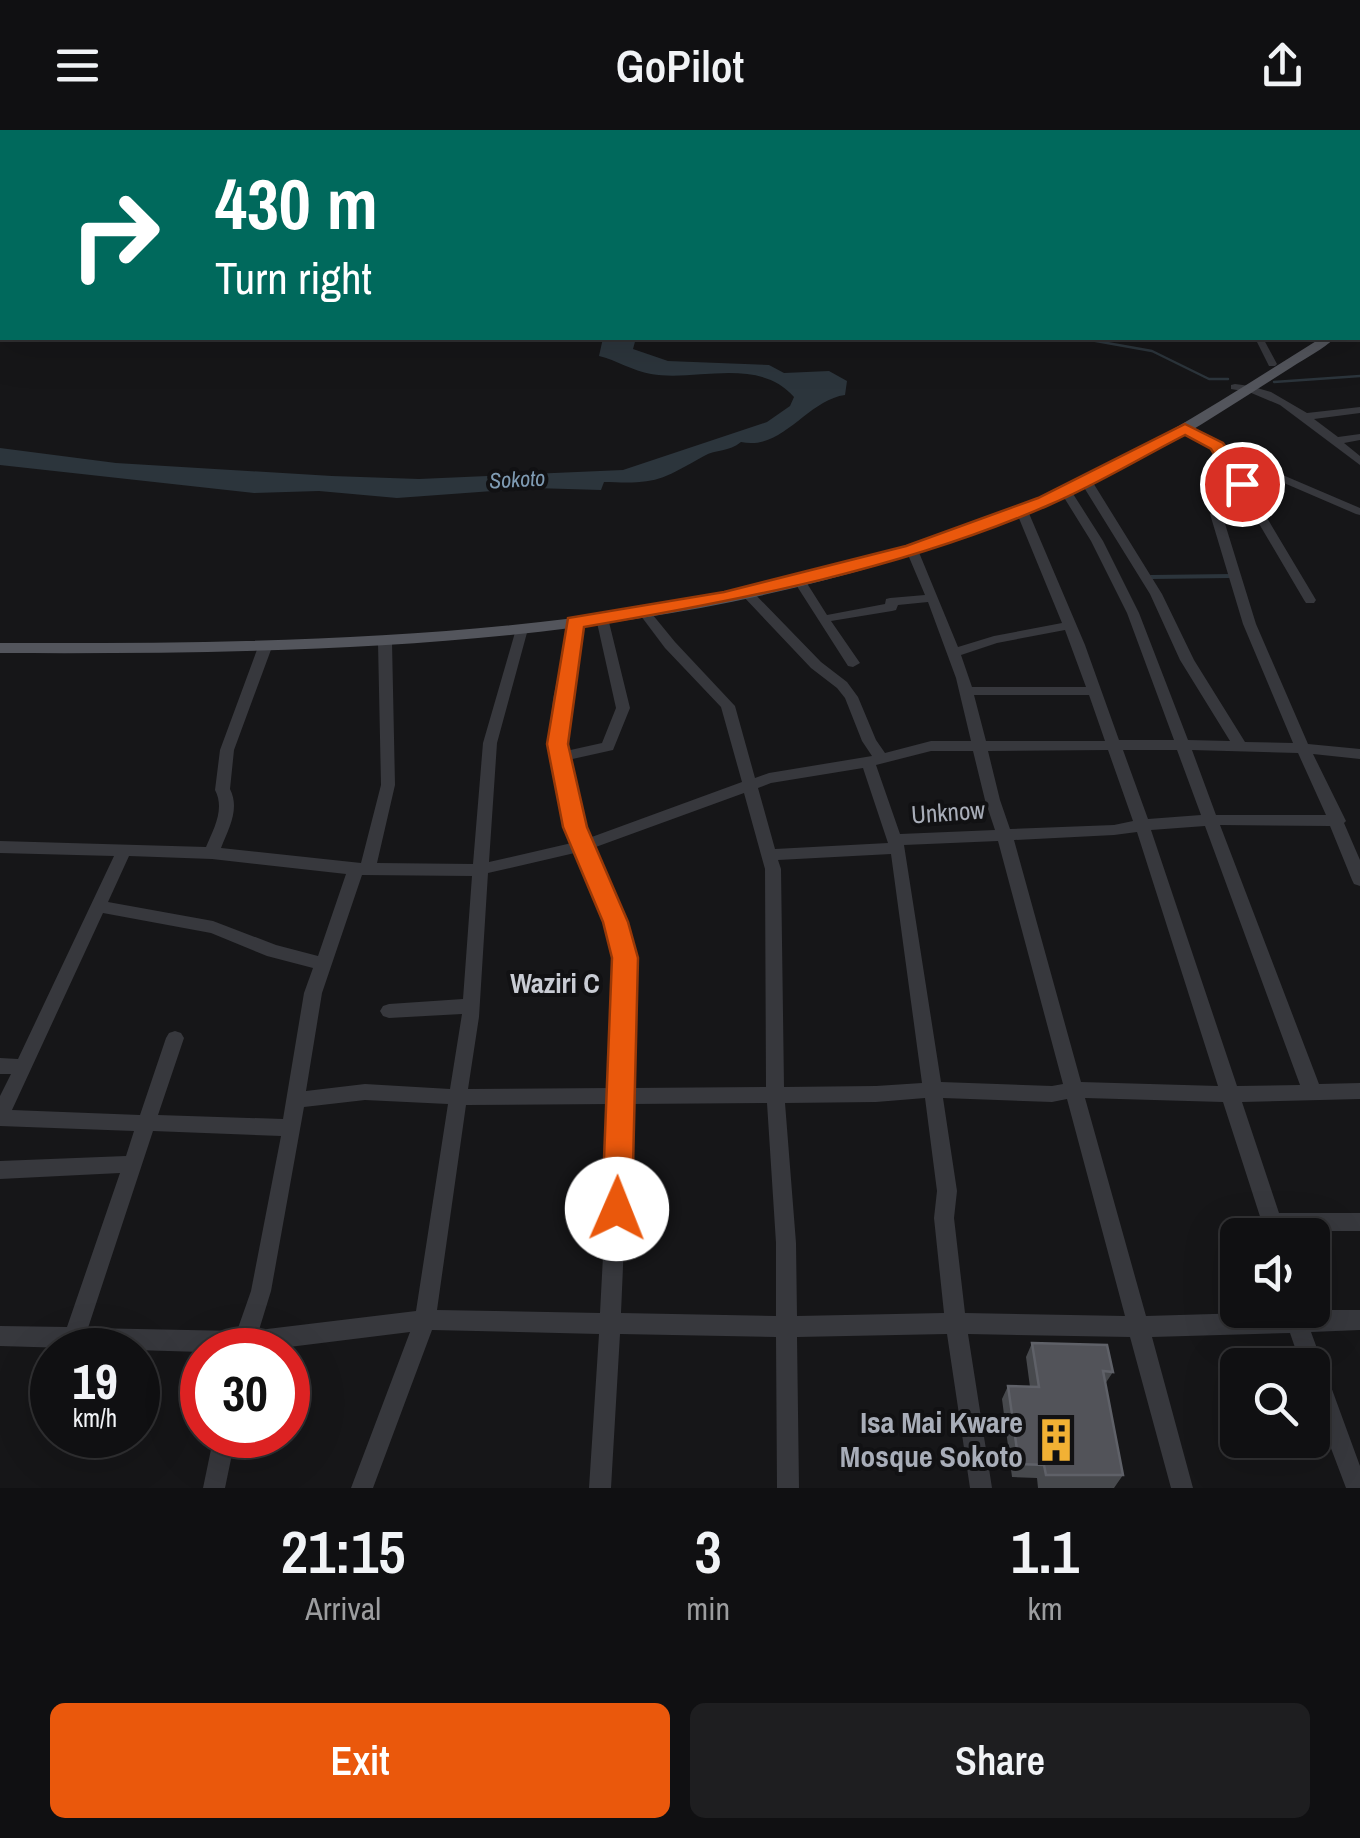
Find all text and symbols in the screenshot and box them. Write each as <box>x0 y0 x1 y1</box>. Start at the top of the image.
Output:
text: GoPilot <box>616 35 744 96</box>
icon: menu <box>50 38 105 93</box>
icon: share <box>1255 38 1310 93</box>
text: 430 m <box>215 157 378 251</box>
icon: right <box>50 170 180 300</box>
text: Turn right <box>215 247 372 308</box>
pin <box>1200 442 1285 527</box>
icon: arrive <box>1215 457 1270 512</box>
water label: Sokoto <box>488 463 546 495</box>
street label: Unknow <box>910 792 986 832</box>
district label: Waziri C <box>510 964 600 1002</box>
position arrow <box>565 1157 669 1261</box>
map controls <box>1220 1218 1330 1458</box>
button: sound <box>1220 1218 1330 1328</box>
speed limit sign: 30 <box>180 1328 310 1458</box>
text: 19 <box>72 1347 118 1415</box>
button: search <box>1220 1348 1330 1458</box>
text: km/h <box>73 1401 117 1435</box>
place label: Isa Mai Kware Mosque Sokoto <box>840 1402 1023 1476</box>
building icon: Isa Mai Kware Mosque Sokoto <box>1032 1416 1080 1464</box>
text: 21:15 <box>281 1511 406 1592</box>
text: 3 <box>695 1511 722 1592</box>
text: 1.1 <box>1011 1511 1079 1592</box>
text: Arrival <box>305 1587 381 1630</box>
text: min <box>686 1587 730 1630</box>
text: km <box>1028 1587 1063 1630</box>
button: Exit <box>50 1703 670 1818</box>
button: Share <box>690 1703 1310 1818</box>

